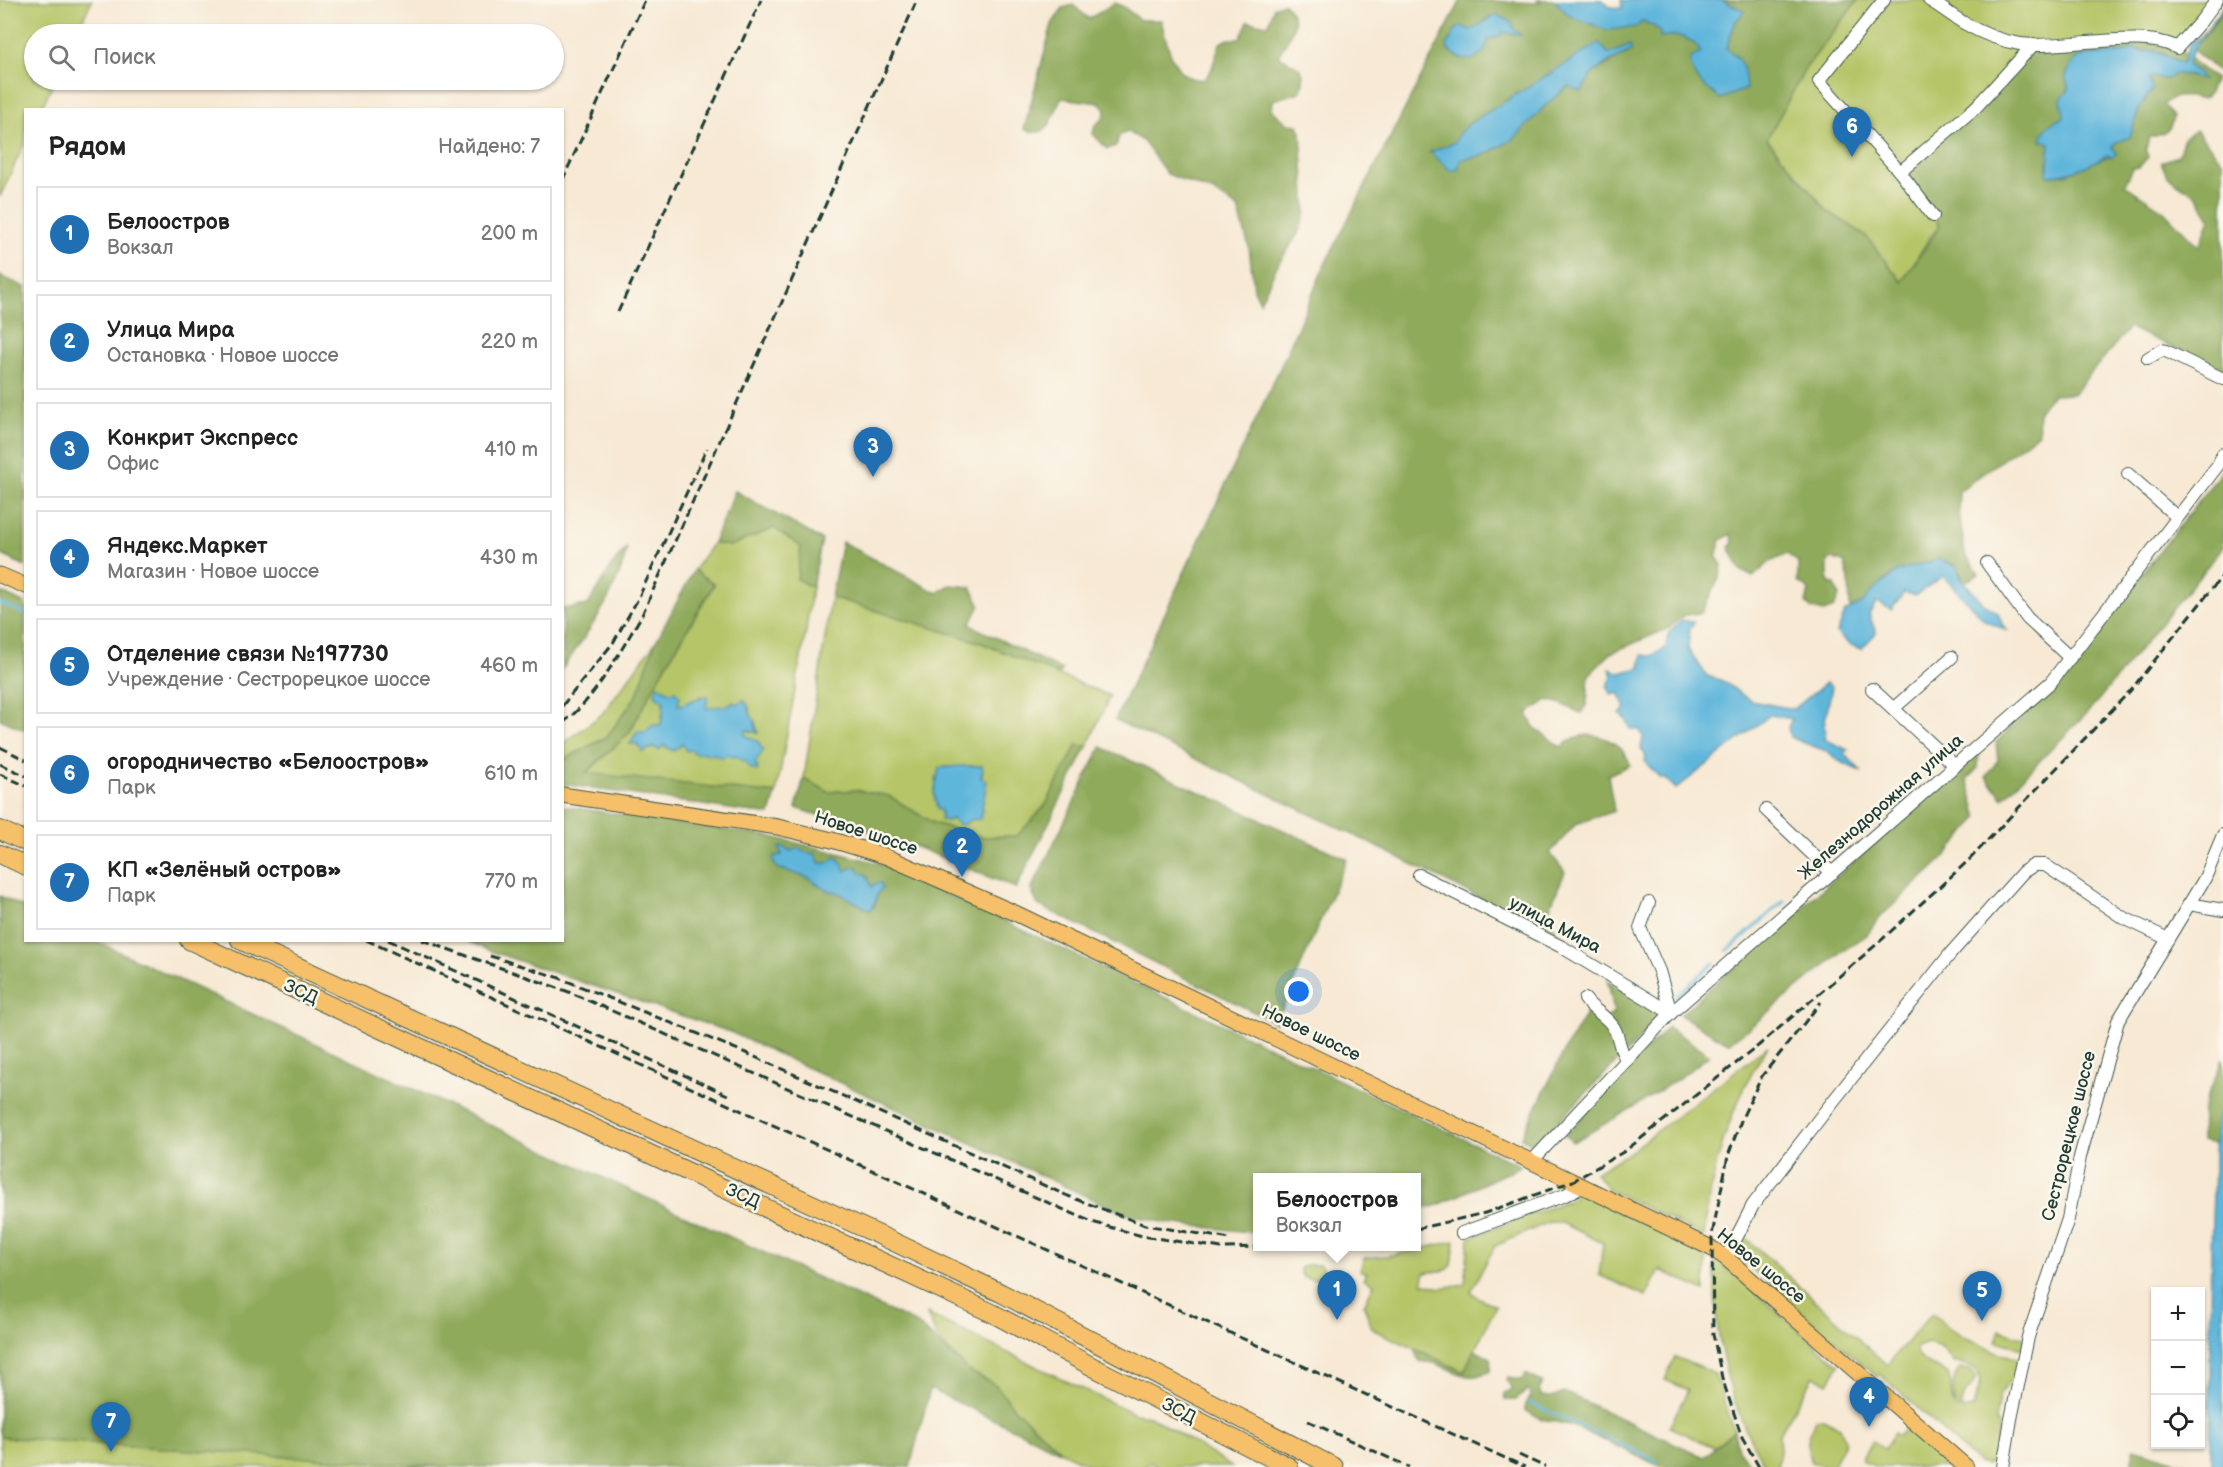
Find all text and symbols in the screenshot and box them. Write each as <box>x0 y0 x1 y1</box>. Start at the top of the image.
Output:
search box <box>24 24 564 90</box>
icon: search <box>45 41 78 74</box>
text: Поиск <box>93 44 156 71</box>
pin: 6 <box>1832 108 1872 157</box>
text: Рядом <box>48 132 126 163</box>
text: Найдено: 7 <box>438 135 540 159</box>
text: Белоостров <box>107 209 230 236</box>
text: 1 <box>65 222 74 246</box>
text: 200 m <box>481 222 538 246</box>
text: Вокзал <box>107 236 174 260</box>
text: Улица Мира <box>107 317 234 344</box>
text: 2 <box>64 330 75 354</box>
text: 220 m <box>481 330 538 354</box>
text: Остановка · Новое шоссе <box>107 344 339 368</box>
text: Конкрит Экспресс <box>107 425 298 452</box>
pin: 3 <box>854 428 892 477</box>
text: 3 <box>64 438 75 462</box>
text: 410 m <box>484 438 538 462</box>
text: Офис <box>107 452 159 476</box>
text: Яндекс.Маркет <box>107 533 268 560</box>
text: 4 <box>64 546 75 570</box>
text: 430 m <box>480 546 538 570</box>
text: Магазин · Новое шоссе <box>107 560 319 584</box>
text: Отделение связи №197730 <box>107 641 389 668</box>
text: 5 <box>64 654 75 678</box>
text: 460 m <box>480 654 538 678</box>
text: Учреждение · Сестрорецкое шоссе <box>107 668 430 692</box>
street label: Железнодорожная улица <box>1794 730 1968 884</box>
text: огородничество «Белоостров» <box>107 749 430 776</box>
text: 6 <box>63 762 76 786</box>
text: 610 m <box>484 762 538 786</box>
text: Парк <box>107 776 156 800</box>
street label: Новое шоссе <box>812 806 920 860</box>
pin: 2 <box>942 828 982 877</box>
text: КП «Зелёный остров» <box>107 857 342 884</box>
text: 7 <box>64 870 75 894</box>
text: 770 m <box>485 870 538 894</box>
text: Парк <box>107 884 156 908</box>
street label: улица Мира <box>1506 892 1605 958</box>
street label: ЗСД <box>280 975 322 1009</box>
your location <box>1284 977 1313 1006</box>
street label: Новое шоссе <box>1258 1000 1364 1066</box>
street label: Сестрорецкое шоссе <box>2038 1049 2100 1223</box>
popup <box>1253 1173 1421 1251</box>
street label: ЗСД <box>722 1179 764 1213</box>
text: Белоостров <box>1276 1187 1398 1214</box>
text: Вокзал <box>1276 1214 1342 1238</box>
street label: Новое шоссе <box>1713 1224 1809 1308</box>
pin: 1 <box>1318 1270 1356 1320</box>
pin: 5 <box>1962 1272 2002 1321</box>
map controls <box>2151 1287 2205 1449</box>
button: + <box>2151 1287 2205 1341</box>
button: − <box>2151 1341 2205 1395</box>
pin: 4 <box>1850 1378 1888 1427</box>
street label: ЗСД <box>1158 1394 1200 1429</box>
button: locate <box>2151 1395 2205 1449</box>
pin: 7 <box>92 1402 130 1452</box>

